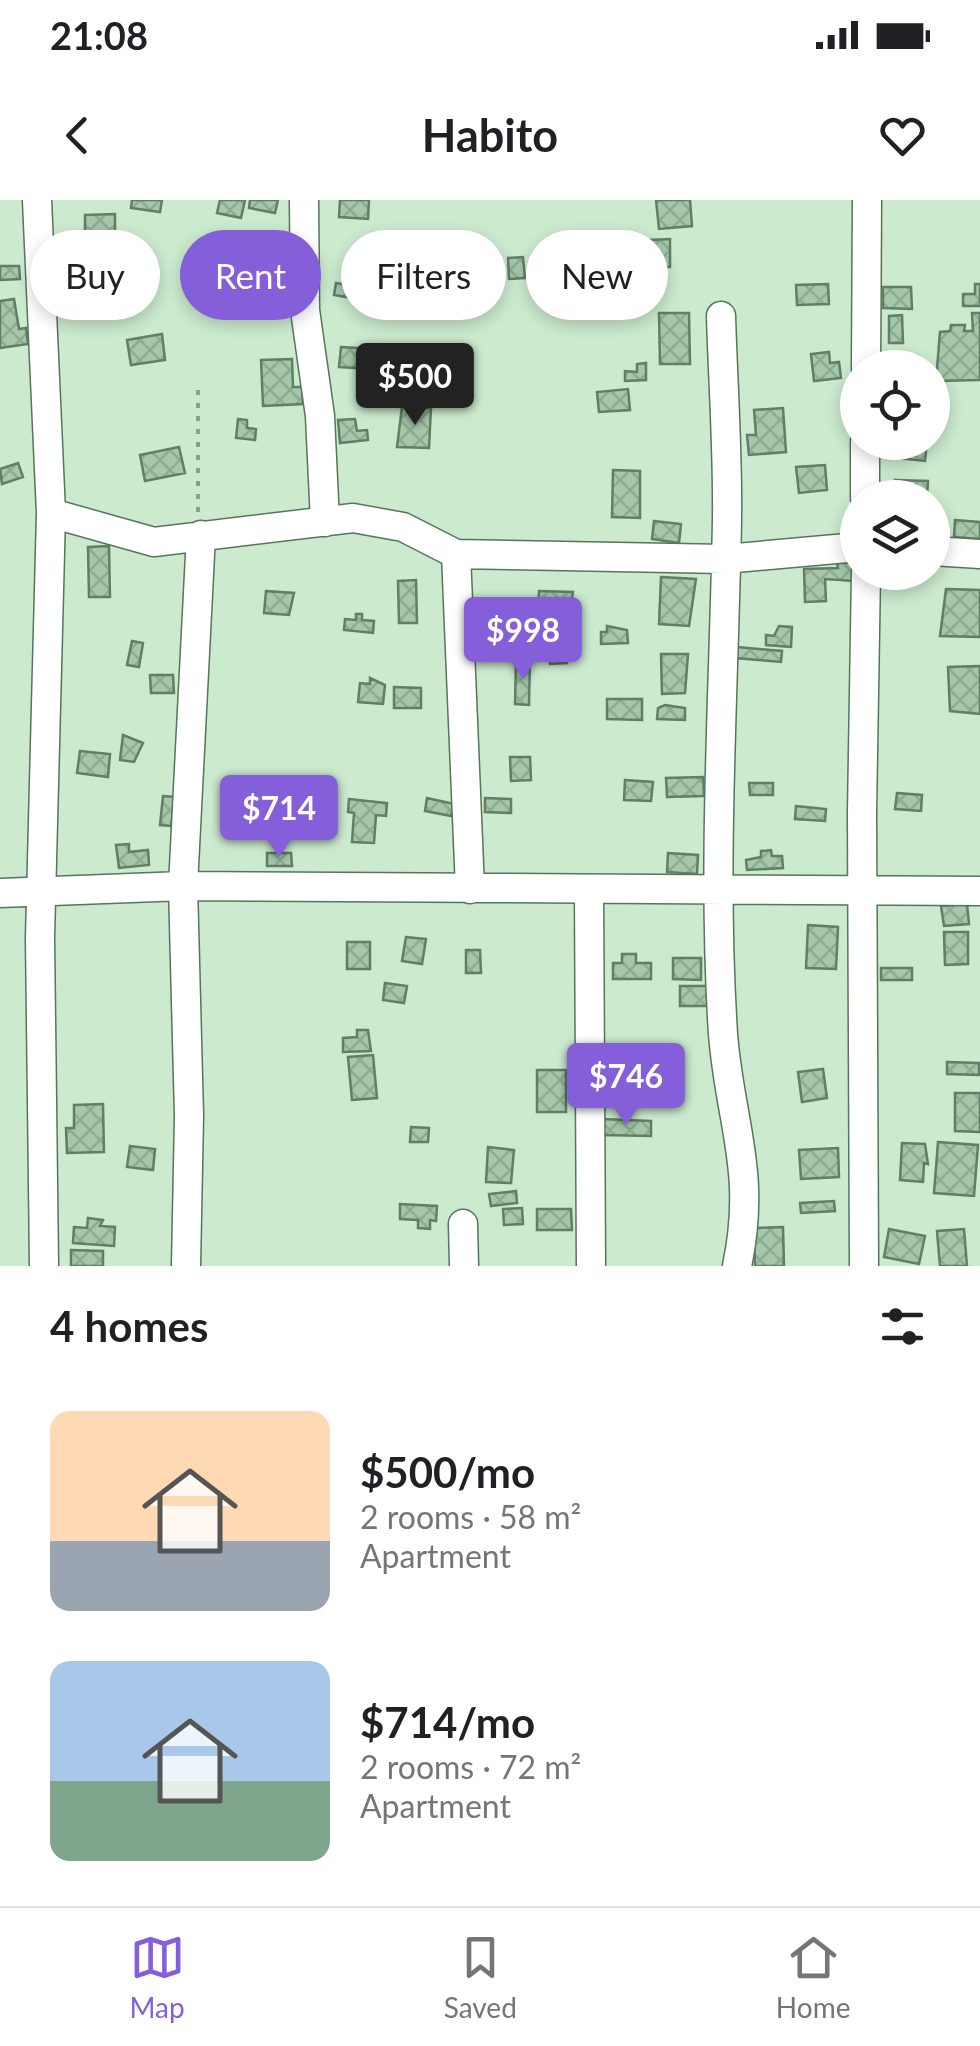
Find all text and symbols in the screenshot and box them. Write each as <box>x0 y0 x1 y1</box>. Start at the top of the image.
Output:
text: 21:08 <box>50 12 148 58</box>
icon: back <box>50 108 105 163</box>
text: Habito <box>422 108 558 162</box>
icon: heart <box>875 108 930 163</box>
chip: Buy <box>30 230 160 320</box>
chip: Rent <box>180 230 321 320</box>
chip: Filters <box>341 230 506 320</box>
chip: New <box>526 230 668 320</box>
pin: $500 <box>356 343 474 428</box>
map controls <box>840 350 950 590</box>
button: locate <box>840 350 950 460</box>
text: $500 <box>378 356 452 395</box>
button: layers <box>840 480 950 590</box>
pin: $998 <box>464 597 582 682</box>
text: $998 <box>486 610 560 649</box>
pin: $714 <box>220 775 338 860</box>
text: $714 <box>242 788 316 827</box>
pin: $746 <box>567 1043 685 1128</box>
text: $746 <box>589 1056 663 1095</box>
icon: filters <box>875 1299 930 1354</box>
text: 4 homes <box>50 1301 208 1351</box>
text: $500/mo <box>360 1447 535 1497</box>
icon: home <box>130 1451 250 1571</box>
text: 2 rooms · 58 m² <box>360 1497 581 1536</box>
text: Apartment <box>360 1536 511 1575</box>
text: $714/mo <box>360 1697 535 1747</box>
icon: home <box>130 1701 250 1821</box>
text: 2 rooms · 72 m² <box>360 1747 581 1786</box>
text: Apartment <box>360 1786 511 1825</box>
tab: Map <box>130 1930 185 2024</box>
tab: Saved <box>444 1930 517 2024</box>
tab: Home <box>776 1930 850 2024</box>

